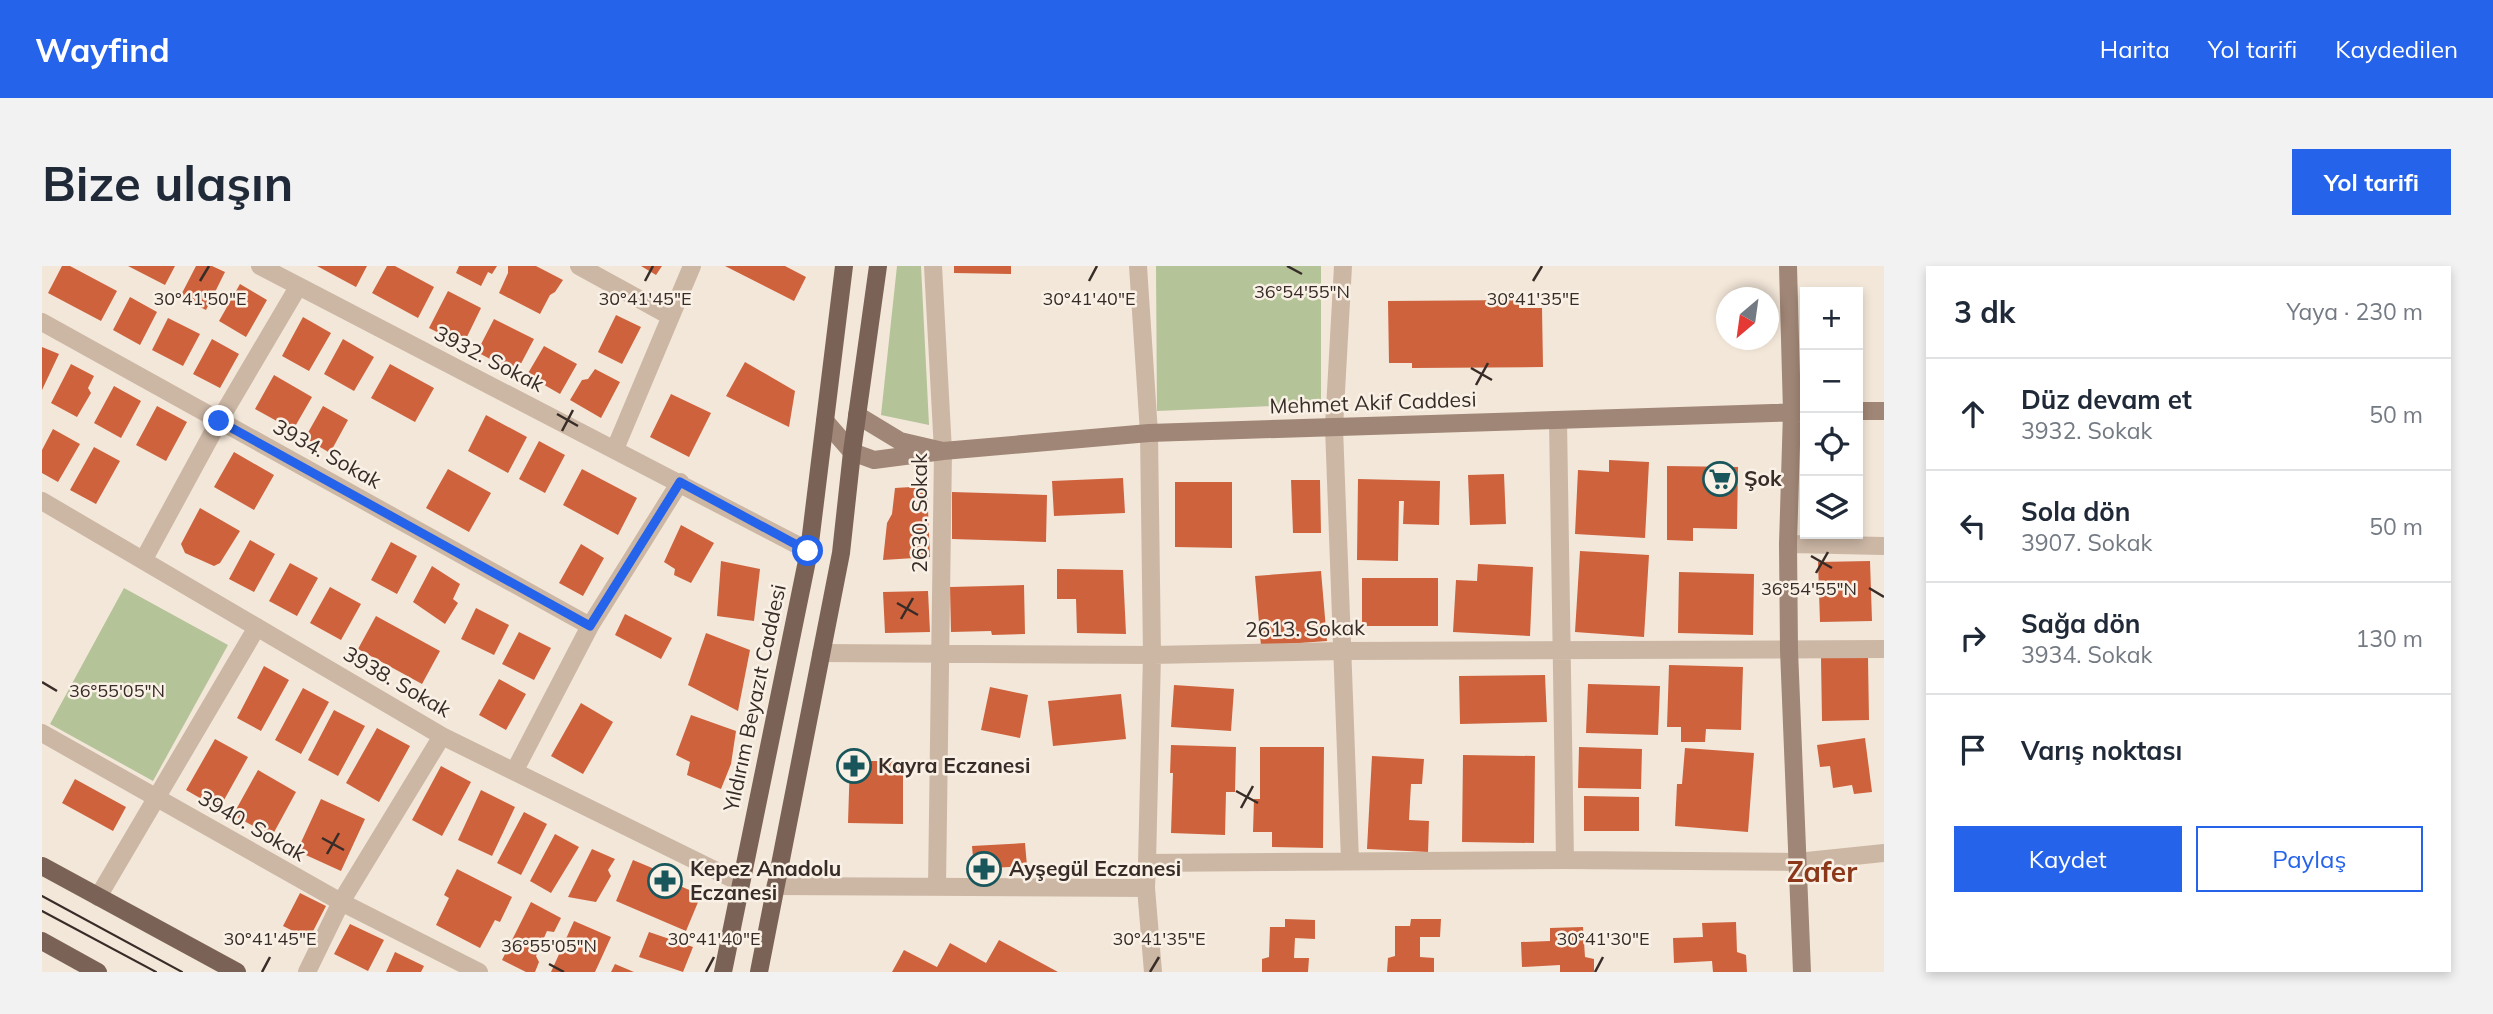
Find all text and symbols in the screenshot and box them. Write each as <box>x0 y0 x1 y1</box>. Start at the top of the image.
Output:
text: Wayfind <box>35 29 170 70</box>
text: Harita <box>2100 34 2170 64</box>
text: Yol tarifi <box>2208 34 2297 64</box>
text: Kaydedilen <box>2335 34 2458 64</box>
button: Yol tarifi <box>2292 149 2451 215</box>
text: Bize ulaşın <box>42 152 293 213</box>
text: 36°54'55"N <box>1254 280 1350 303</box>
text: 30°41'50"E <box>153 287 247 310</box>
text: 30°41'45"E <box>598 287 692 310</box>
text: 30°41'40"E <box>1042 287 1136 310</box>
text: 30°41'35"E <box>1486 287 1580 310</box>
north arrow <box>1716 287 1779 350</box>
map controls <box>1800 287 1863 539</box>
button: + <box>1800 287 1863 350</box>
text: 3 dk <box>1954 293 2015 331</box>
text: Yaya · 230 m <box>2286 297 2423 326</box>
street label: 3932. Sokak <box>430 319 549 397</box>
button: − <box>1800 350 1863 413</box>
text: Düz devam et <box>2021 383 2192 416</box>
street label: Mehmet Akif Caddesi <box>1269 385 1477 419</box>
icon: ahead <box>1954 395 1992 433</box>
text: 50 m <box>2369 400 2423 429</box>
route end <box>203 405 234 436</box>
street label: 3934. Sokak <box>269 413 386 494</box>
button: locate <box>1800 413 1863 476</box>
text: 3932. Sokak <box>2021 416 2152 445</box>
street label: 2630. Sokak <box>906 453 932 573</box>
supermarket icon: Şok <box>1701 460 1739 498</box>
place label: Şok <box>1744 465 1782 491</box>
button: layers <box>1800 476 1863 539</box>
text: Sola dön <box>2021 495 2130 528</box>
icon: left <box>1954 507 1992 545</box>
text: 50 m <box>2369 512 2423 541</box>
text: 3907. Sokak <box>2021 528 2152 557</box>
route start <box>792 535 823 566</box>
text: 36°54'55"N <box>1761 577 1857 600</box>
street label: Yıldırım Beyazıt Caddesi <box>717 582 791 815</box>
text: Sağa dön <box>2021 607 2141 640</box>
street label: 2613. Sokak <box>1245 614 1365 642</box>
icon: right <box>1954 619 1992 657</box>
text: 130 m <box>2355 624 2423 653</box>
street label: 3938. Sokak <box>339 640 456 722</box>
text: 3934. Sokak <box>2021 640 2152 669</box>
text: 36°55'05"N <box>69 679 165 702</box>
icon: arrive <box>1954 731 1992 769</box>
text: Varış noktası <box>2021 734 2182 767</box>
pharmacy icon: Kayra Eczanesi <box>835 747 873 785</box>
place label: Kayra Eczanesi <box>878 752 1030 778</box>
street label: 3940. Sokak <box>194 784 311 866</box>
button: Kaydet <box>1954 826 2182 892</box>
button: Paylaş <box>2196 826 2423 892</box>
pharmacy icon: Ayşegül Eczanesi <box>965 850 1003 888</box>
district label: Zafer <box>1787 854 1857 889</box>
place label: Kepez Anadolu Eczanesi <box>690 855 841 905</box>
place label: Ayşegül Eczanesi <box>1009 855 1181 881</box>
pharmacy icon: Kepez Anadolu Eczanesi <box>646 862 684 900</box>
text: 30°41'45"E <box>223 927 317 950</box>
text: 30°41'40"E <box>667 927 761 950</box>
text: 30°41'35"E <box>1112 927 1206 950</box>
text: 30°41'30"E <box>1556 927 1650 950</box>
text: 36°55'05"N <box>501 934 597 957</box>

